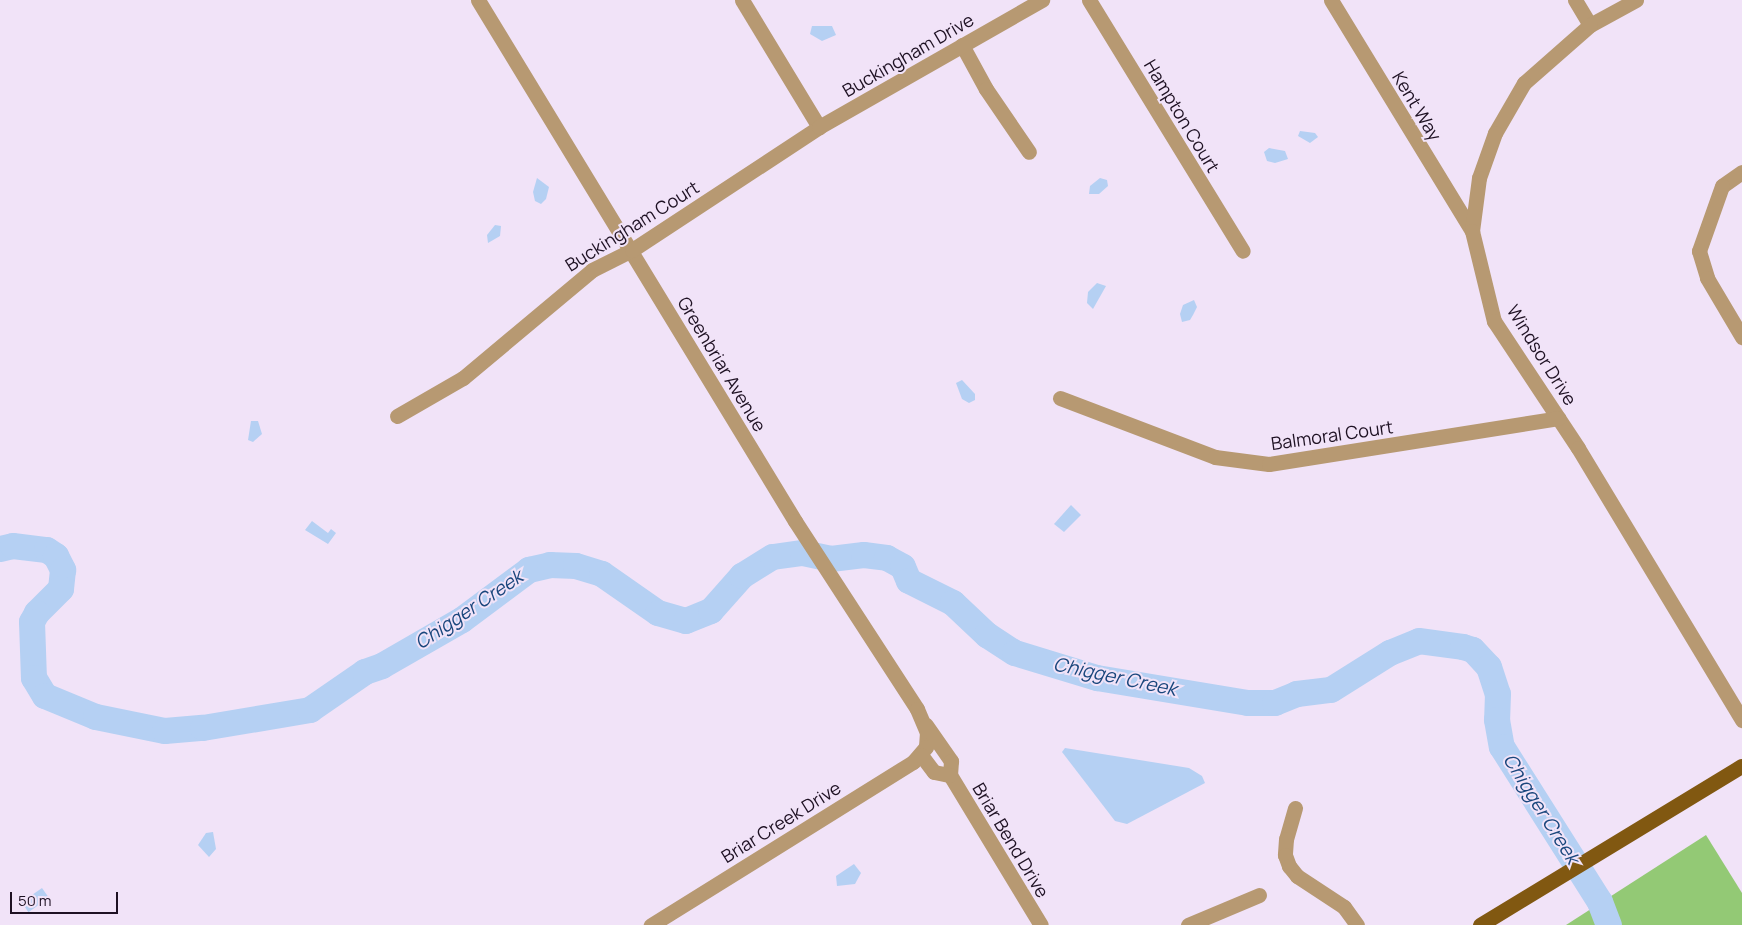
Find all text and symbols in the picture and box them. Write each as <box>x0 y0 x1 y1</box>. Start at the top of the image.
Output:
street label: Buckingham Drive <box>839 9 977 101</box>
street label: Hampton Court <box>1140 56 1224 176</box>
street label: Kent Way <box>1388 68 1446 144</box>
street label: Buckingham Court <box>561 176 703 276</box>
street label: Greenbriar Avenue <box>673 293 771 435</box>
street label: Windsor Drive <box>1503 301 1581 409</box>
street label: Balmoral Court <box>1270 416 1394 454</box>
water label: Chigger Creek <box>411 565 527 655</box>
water label: Chigger Creek <box>1051 653 1179 701</box>
water label: Chigger Creek <box>1498 750 1584 868</box>
street label: Briar Creek Drive <box>717 777 845 867</box>
street label: Briar Bend Drive <box>968 779 1054 901</box>
scale bar <box>12 882 120 914</box>
text: 50 m <box>18 890 52 911</box>

